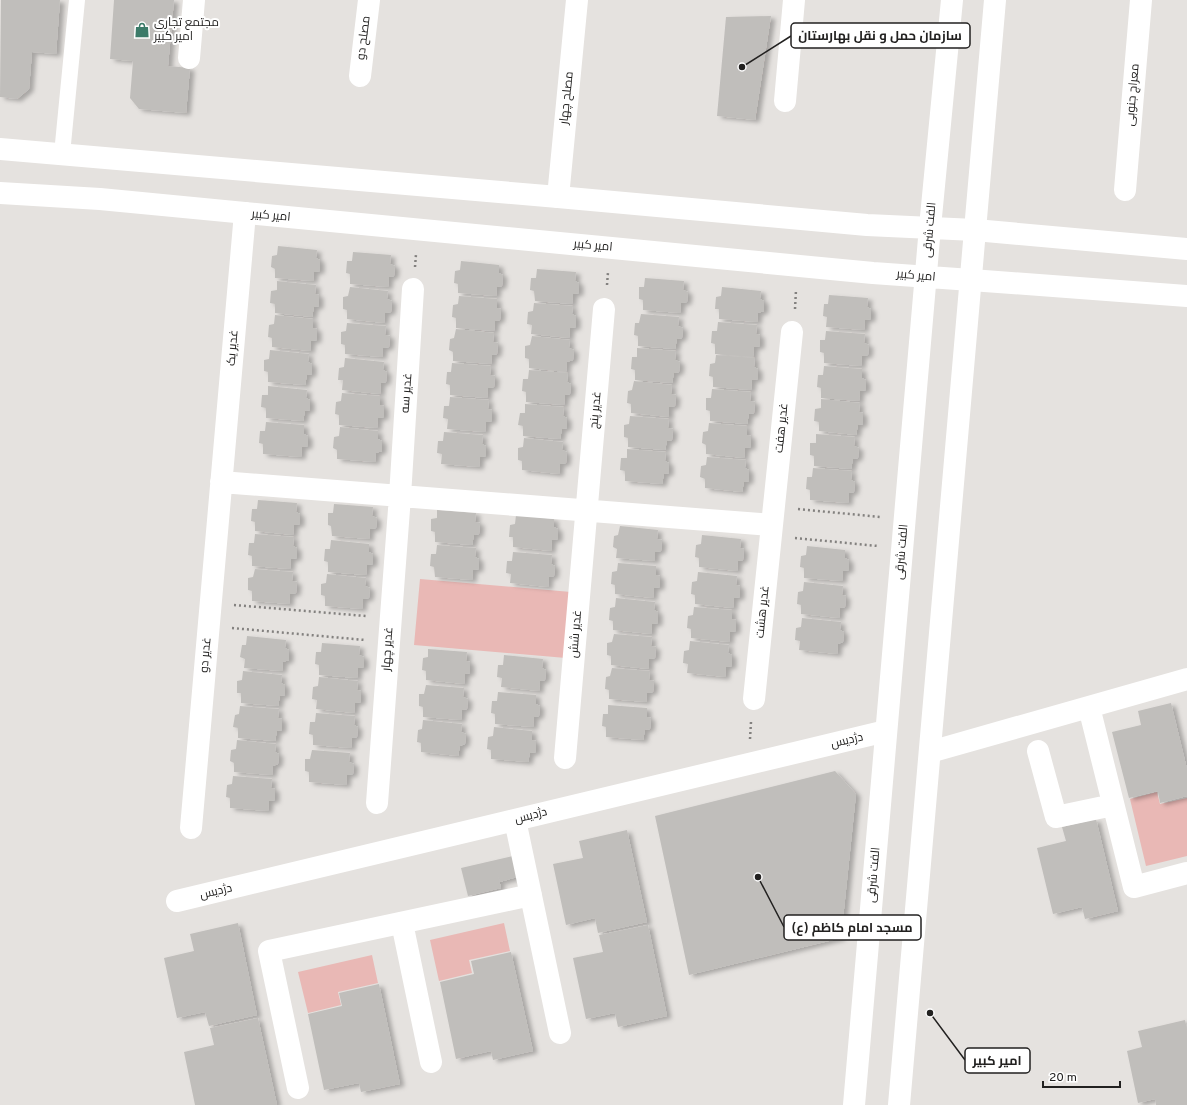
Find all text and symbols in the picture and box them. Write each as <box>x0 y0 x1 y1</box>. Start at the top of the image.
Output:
place label: مجتمع تجاری امیر کبیر <box>153 15 219 45</box>
street label: مصلح دو <box>353 15 375 61</box>
shop icon: مجتمع تجاری امیر کبیر <box>133 21 151 39</box>
callout: سازمان حمل و نقل بهارستان <box>791 23 970 48</box>
text: سازمان حمل و نقل بهارستان <box>798 29 962 45</box>
street label: معراج جنوبی <box>1122 63 1144 127</box>
street label: مصلح چهار <box>556 71 578 126</box>
street label: الفت شرقی <box>920 202 940 258</box>
street label: امیر کبیر <box>250 206 291 226</box>
street label: امیر کبیر <box>572 236 613 256</box>
street label: امیر کبیر <box>895 266 936 286</box>
street label: غدیر یک <box>223 329 243 367</box>
street label: غدیر سه <box>398 372 416 414</box>
street label: غدیر پنج <box>586 391 606 429</box>
street label: غدیر هفت <box>771 402 793 454</box>
street label: الفت شرقی <box>892 524 912 580</box>
street label: غدیر هشت <box>752 585 774 639</box>
street label: غدیر شش <box>566 609 586 659</box>
street label: غدیر چهار <box>378 626 398 673</box>
street label: غدیر دو <box>196 637 216 673</box>
street label: دژدیس <box>829 729 865 752</box>
street label: دژدیس <box>513 804 549 828</box>
street label: الفت شرقی <box>864 847 884 903</box>
street label: دژدیس <box>198 880 234 903</box>
callout: مسجد امام کاظم (ع) <box>784 915 921 940</box>
text: مسجد امام کاظم (ع) <box>791 921 913 937</box>
callout: امیر کبیر <box>965 1048 1030 1073</box>
text: امیر کبیر <box>971 1054 1022 1070</box>
scale bar <box>1043 1063 1120 1089</box>
text: 20 m <box>1049 1070 1077 1086</box>

